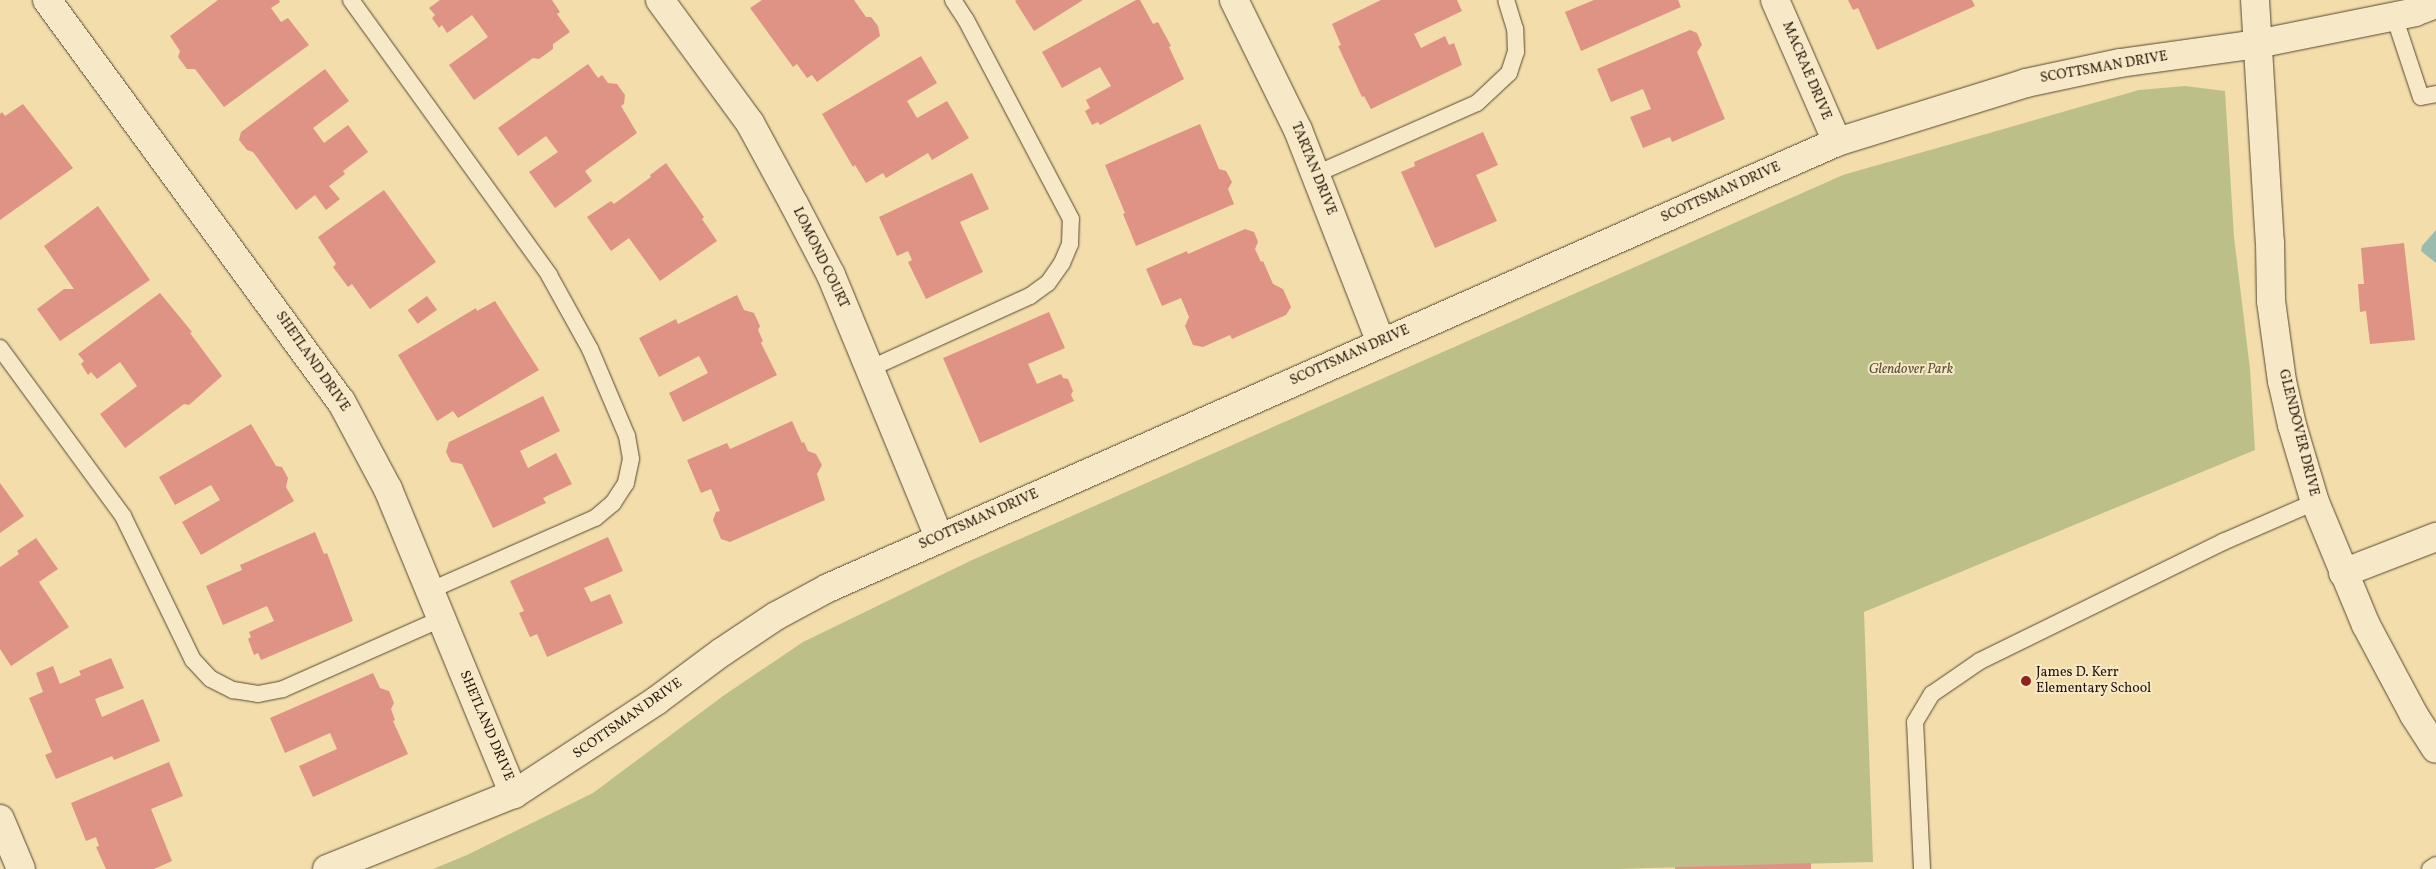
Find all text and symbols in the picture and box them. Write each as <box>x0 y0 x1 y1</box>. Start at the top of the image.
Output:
street label: MACRAE DRIVE <box>1778 19 1834 123</box>
street label: SCOTTSMAN DRIVE <box>2039 49 2169 87</box>
street label: TARTAN DRIVE <box>1287 120 1339 218</box>
street label: SCOTTSMAN DRIVE <box>1659 159 1783 227</box>
street label: LOMOND COURT <box>788 205 852 311</box>
street label: SHETLAND DRIVE <box>271 309 353 415</box>
street label: SCOTTSMAN DRIVE <box>1288 322 1412 390</box>
park label: Glendover Park <box>1869 362 1953 378</box>
street label: GLENDOVER DRIVE <box>2274 368 2322 498</box>
street label: SCOTTSMAN DRIVE <box>917 486 1041 554</box>
place label: James D. Kerr Elementary School <box>2036 665 2152 698</box>
street label: SHETLAND DRIVE <box>455 668 517 784</box>
street label: SCOTTSMAN DRIVE <box>570 675 686 763</box>
marker: James D. Kerr Elementary School <box>2020 675 2032 687</box>

